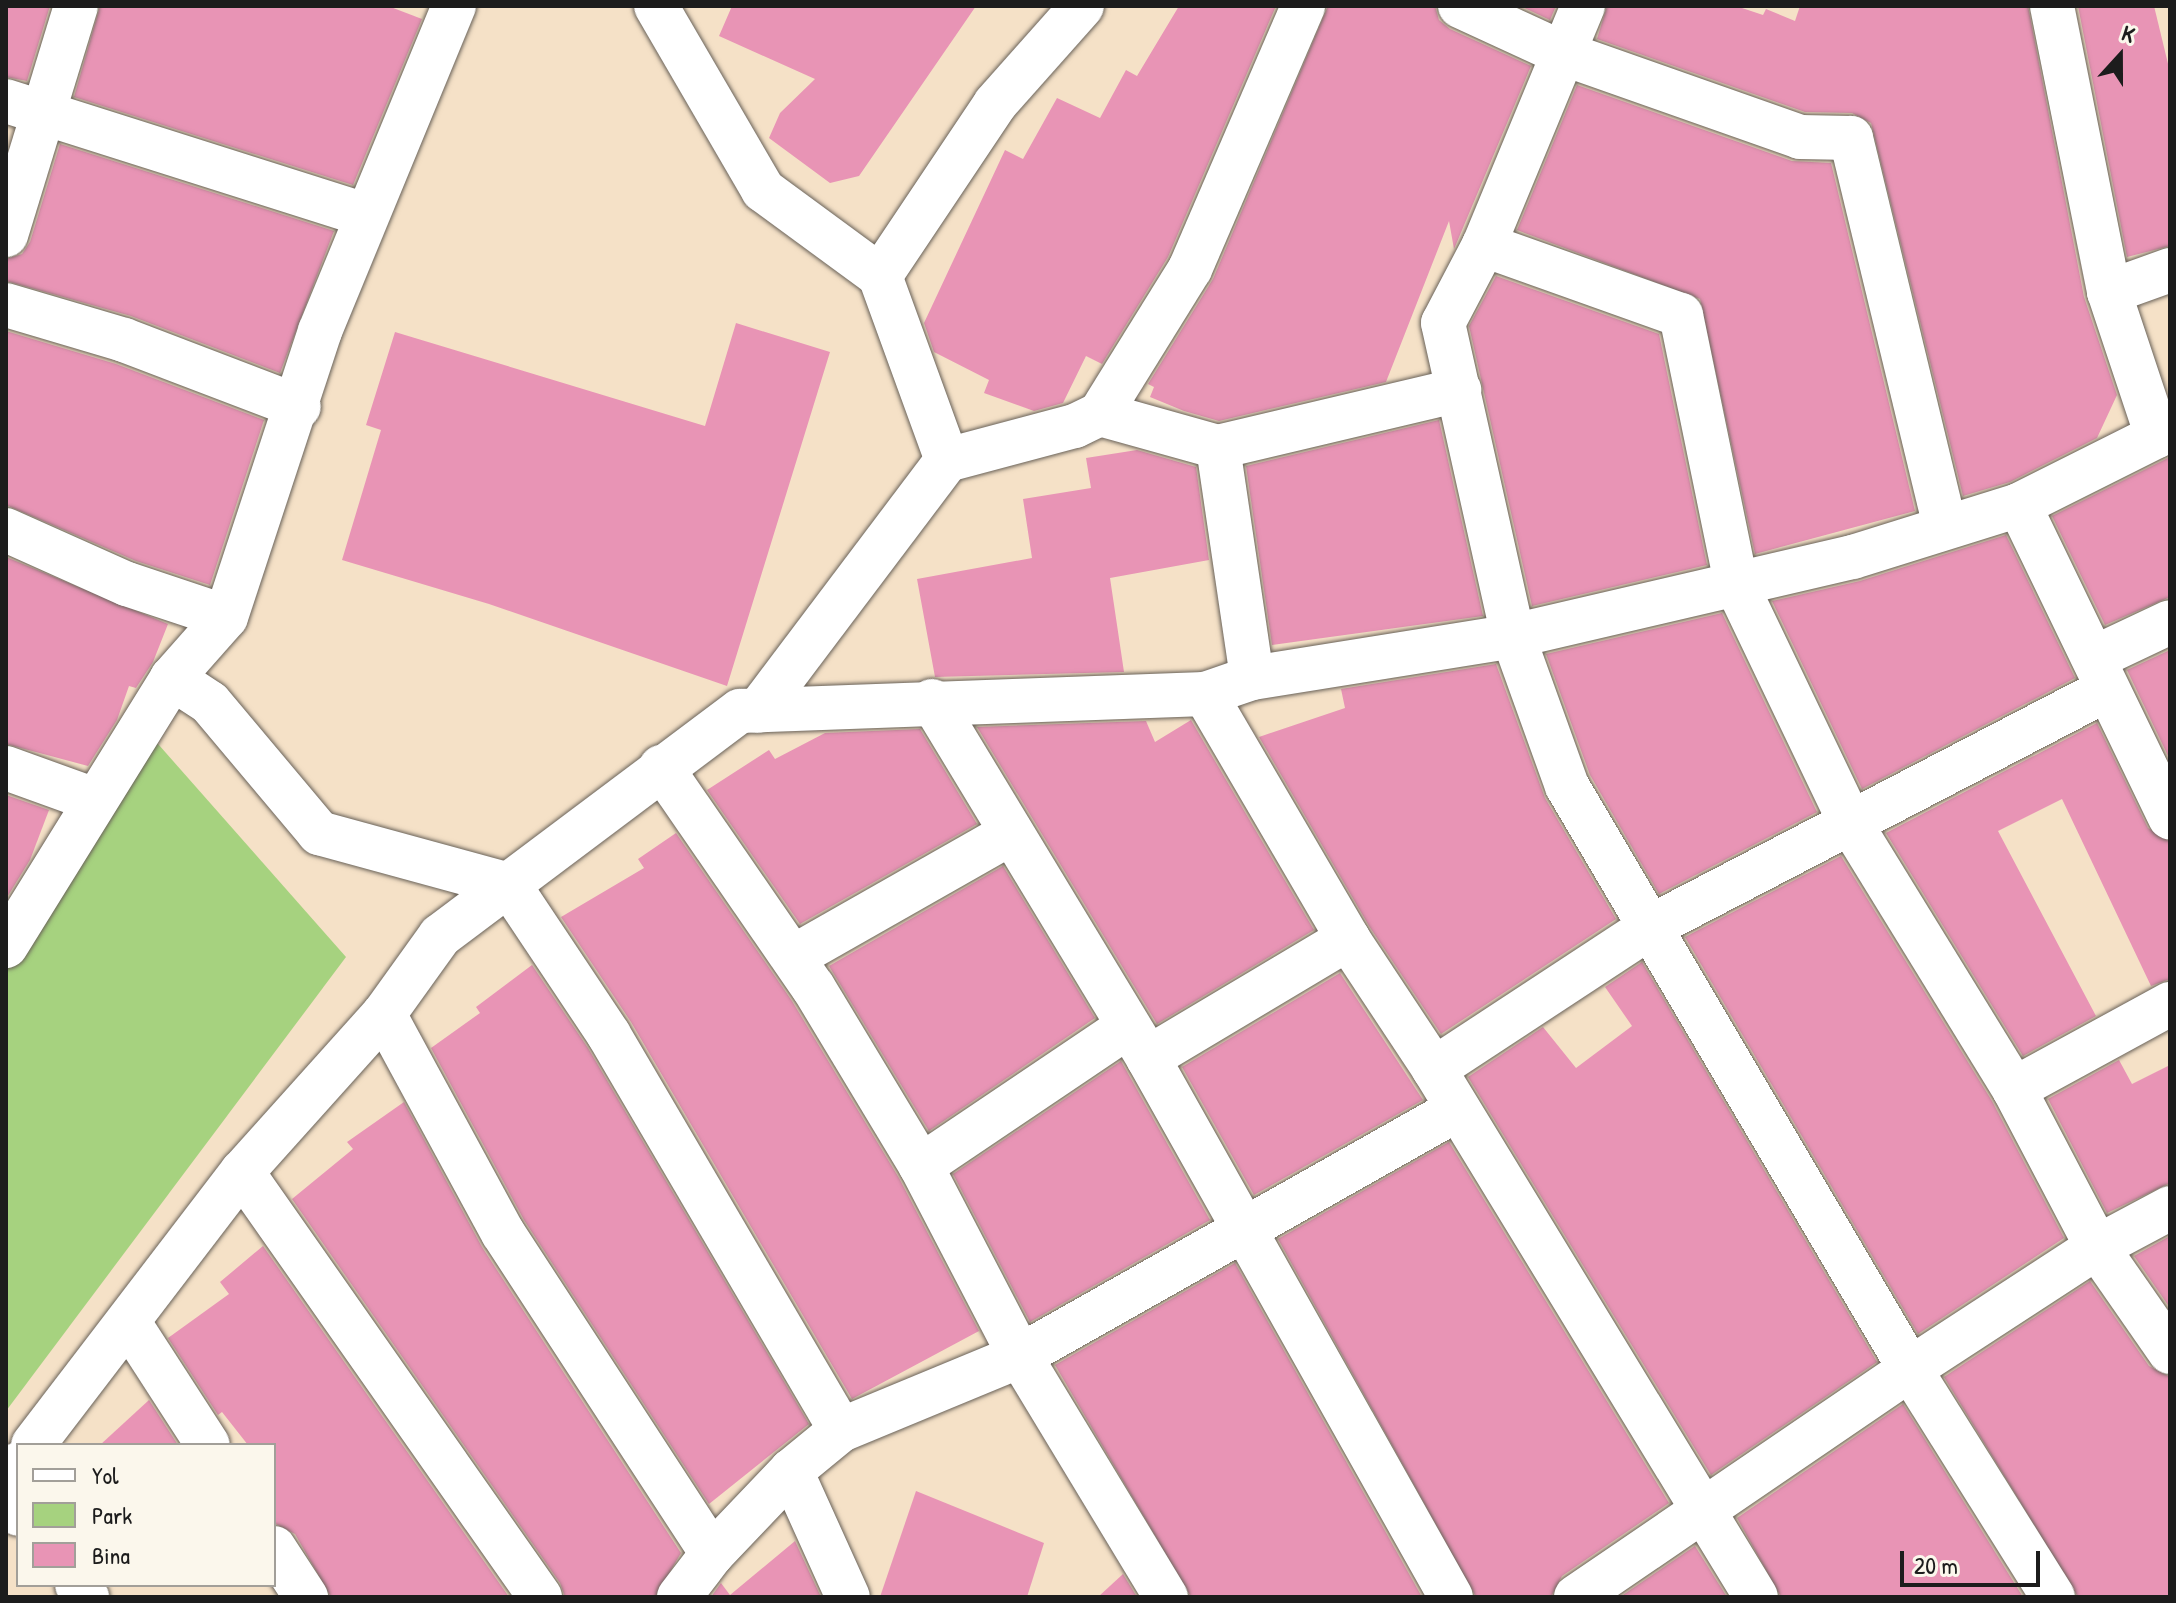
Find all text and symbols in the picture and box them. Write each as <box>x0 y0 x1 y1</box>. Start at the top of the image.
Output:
north arrow <box>2080 16 2160 96</box>
text: K <box>2118 18 2139 50</box>
legend <box>16 1443 276 1587</box>
text: Yol <box>92 1459 119 1491</box>
text: Park <box>92 1499 132 1531</box>
scale bar <box>1904 1535 2044 1585</box>
text: Bina <box>92 1539 130 1571</box>
text: 20 m <box>1914 1549 1958 1581</box>

